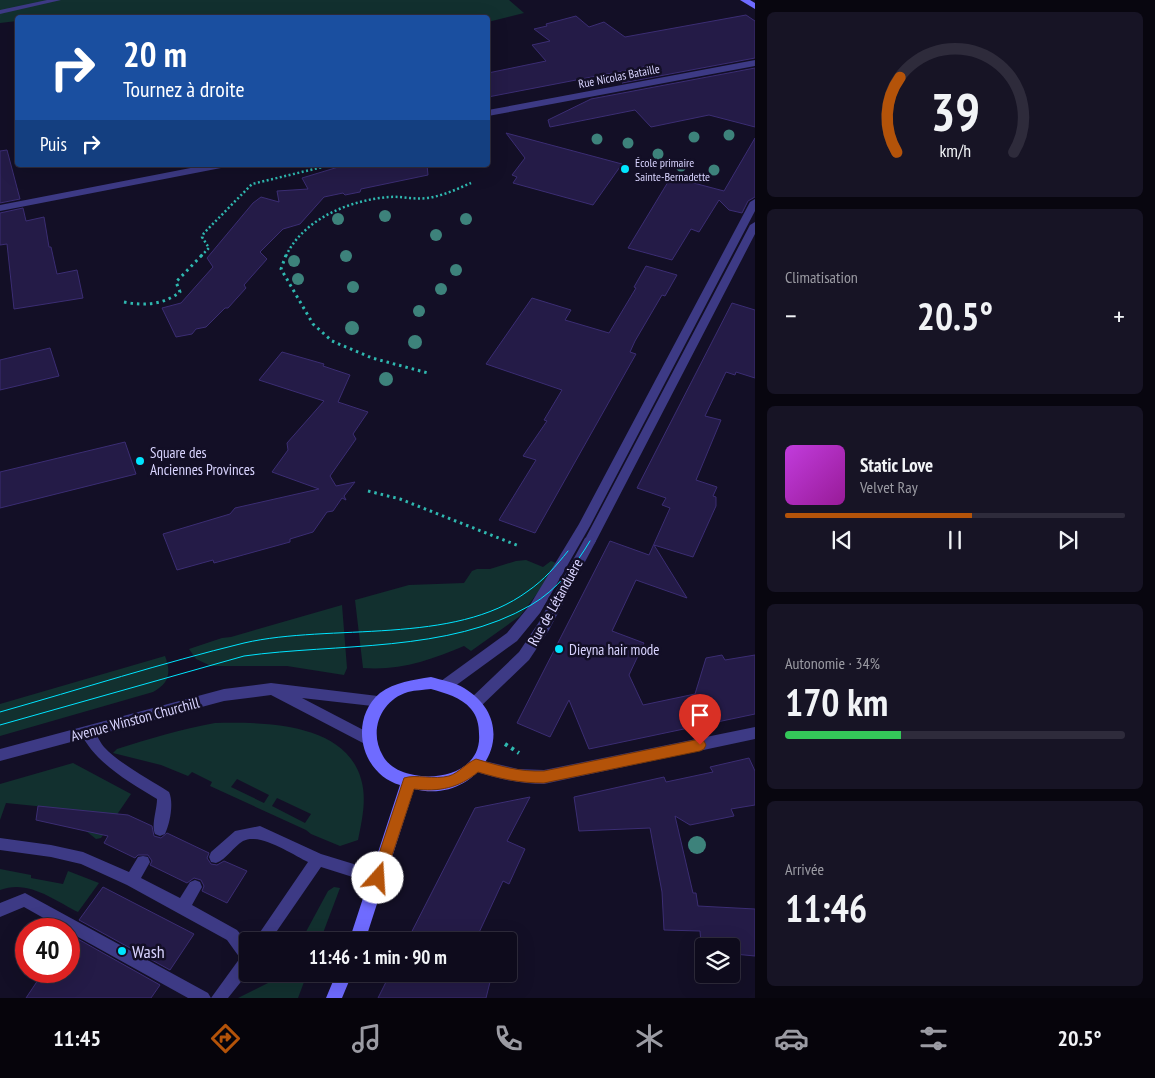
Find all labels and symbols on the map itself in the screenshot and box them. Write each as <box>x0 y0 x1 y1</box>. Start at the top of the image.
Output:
street label: Rue Nicolas Bataille <box>577 61 661 91</box>
place label: École primaire Sainte-Bernadette <box>635 155 710 184</box>
marker: École primaire Sainte-Bernadette <box>619 163 631 175</box>
place label: Square des Anciennes Provinces <box>150 443 255 479</box>
marker: Square des Anciennes Provinces <box>134 455 146 467</box>
street label: Rue de Létanduère <box>523 555 587 649</box>
place label: Dieyna hair mode <box>569 640 660 659</box>
marker: Dieyna hair mode <box>553 643 565 655</box>
street label: Avenue Winston Churchill <box>69 693 202 745</box>
pin <box>679 694 721 745</box>
position arrow <box>351 851 403 903</box>
speed limit sign: 40 <box>15 918 80 983</box>
place label: Wash <box>132 940 165 963</box>
marker: Wash <box>116 945 128 957</box>

